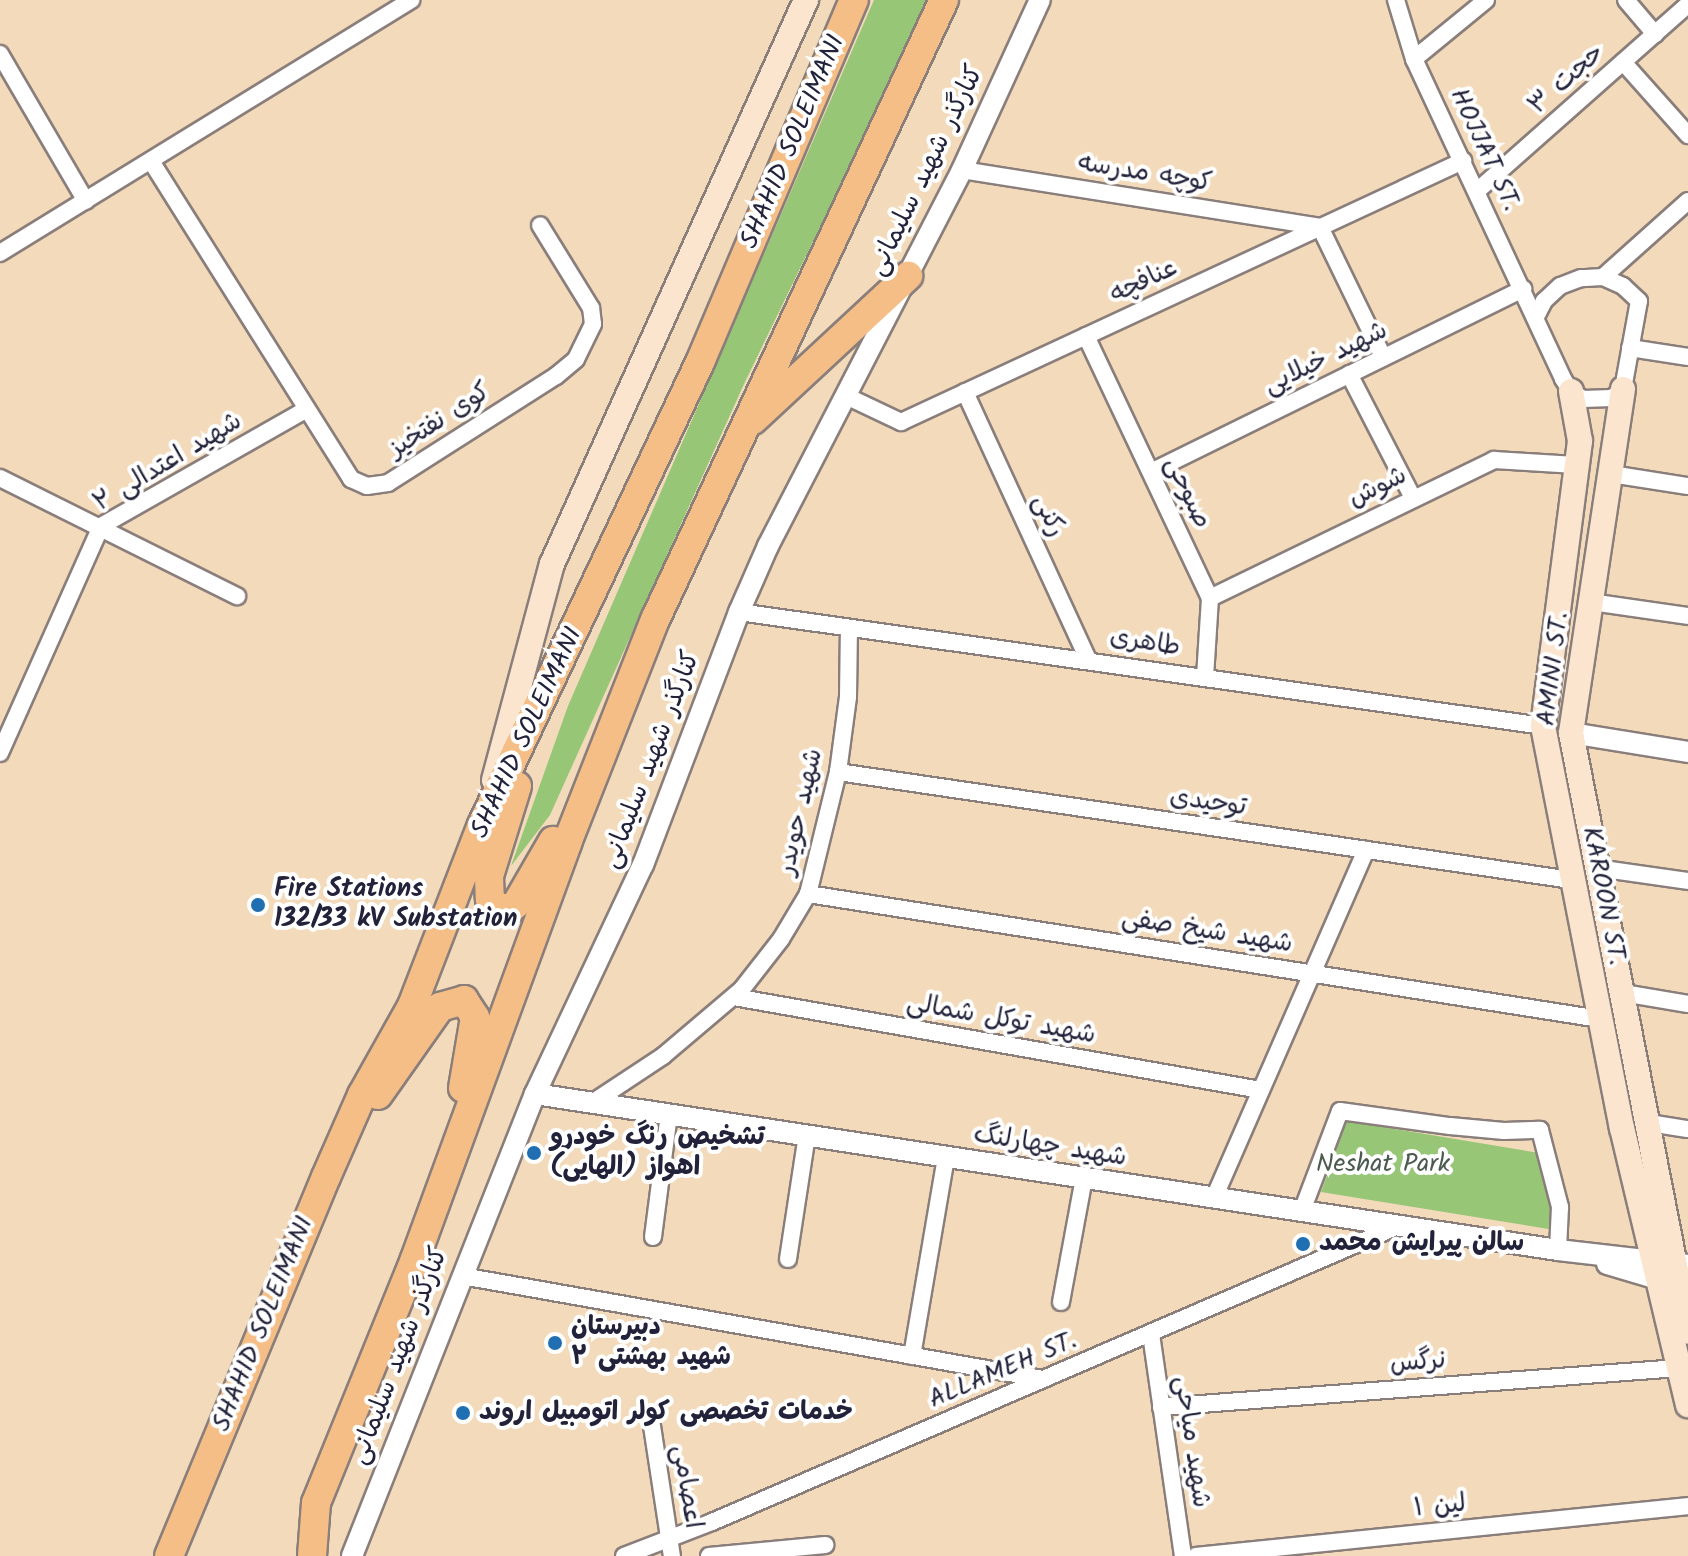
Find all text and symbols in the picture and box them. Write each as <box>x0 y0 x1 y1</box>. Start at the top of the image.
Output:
street label: SHAHID SOLEIMANI <box>735 31 853 253</box>
street label: حجت ۳ <box>1523 38 1611 122</box>
street label: کنارگذر شهید سلیمانی <box>862 61 992 281</box>
street label: HOJJAT ST. <box>1442 84 1526 216</box>
street label: کوچه مدرسه <box>1076 148 1214 200</box>
street label: عنافچه <box>1105 253 1183 311</box>
street label: شهید خیلایی <box>1259 316 1393 402</box>
street label: کوی نفتخیز <box>383 376 497 466</box>
street label: شهید اعتدالی ۲ <box>88 406 248 520</box>
street label: صبوحی <box>1157 452 1217 534</box>
street label: شوش <box>1344 461 1412 515</box>
street label: رکنی <box>1025 490 1071 542</box>
street label: AMINI ST. <box>1532 610 1576 728</box>
street label: طاهری <box>1107 622 1183 664</box>
street label: SHAHID SOLEIMANI <box>465 623 591 843</box>
street label: کنارگذر شهید سلیمانی <box>596 647 708 873</box>
street label: شهید حویدر <box>771 746 831 878</box>
street label: توحیدی <box>1168 782 1248 824</box>
street label: KAROON ST. <box>1574 824 1632 968</box>
place label: Fire Stations 132/33 kV Substation <box>274 874 517 936</box>
marker: Fire Stations 132/33 kV Substation <box>249 896 267 914</box>
street label: شهید شیخ صفی <box>1119 903 1295 961</box>
street label: شهید توکل شمالی <box>904 988 1098 1052</box>
street label: شهید چهارلنگ <box>971 1120 1129 1174</box>
place label: تشخیص رنگ خودرو اهواز (الهایی) <box>550 1122 765 1184</box>
marker: تشخیص رنگ خودرو اهواز (الهایی) <box>525 1144 543 1162</box>
park label: Neshat Park <box>1316 1149 1450 1181</box>
street label: SHAHID SOLEIMANI <box>207 1212 321 1436</box>
place label: سالن پیرایش محمد <box>1319 1228 1524 1260</box>
marker: سالن پیرایش محمد <box>1294 1235 1312 1253</box>
street label: کنارگذر شهید سلیمانی <box>344 1243 456 1469</box>
place label: دبیرستان شهید بهشتی ۲ <box>571 1312 731 1374</box>
street label: ALLAMEH ST. <box>924 1326 1082 1416</box>
marker: دبیرستان شهید بهشتی ۲ <box>546 1334 564 1352</box>
street label: نرگس <box>1389 1345 1447 1381</box>
street label: شهید میاحی <box>1166 1374 1216 1510</box>
place label: خدمات تخصصی کولر اتومبیل اروند <box>479 1397 853 1429</box>
marker: خدمات تخصصی کولر اتومبیل اروند <box>454 1404 472 1422</box>
street label: اعصامی <box>664 1443 708 1531</box>
street label: لین ۱ <box>1412 1489 1468 1525</box>

